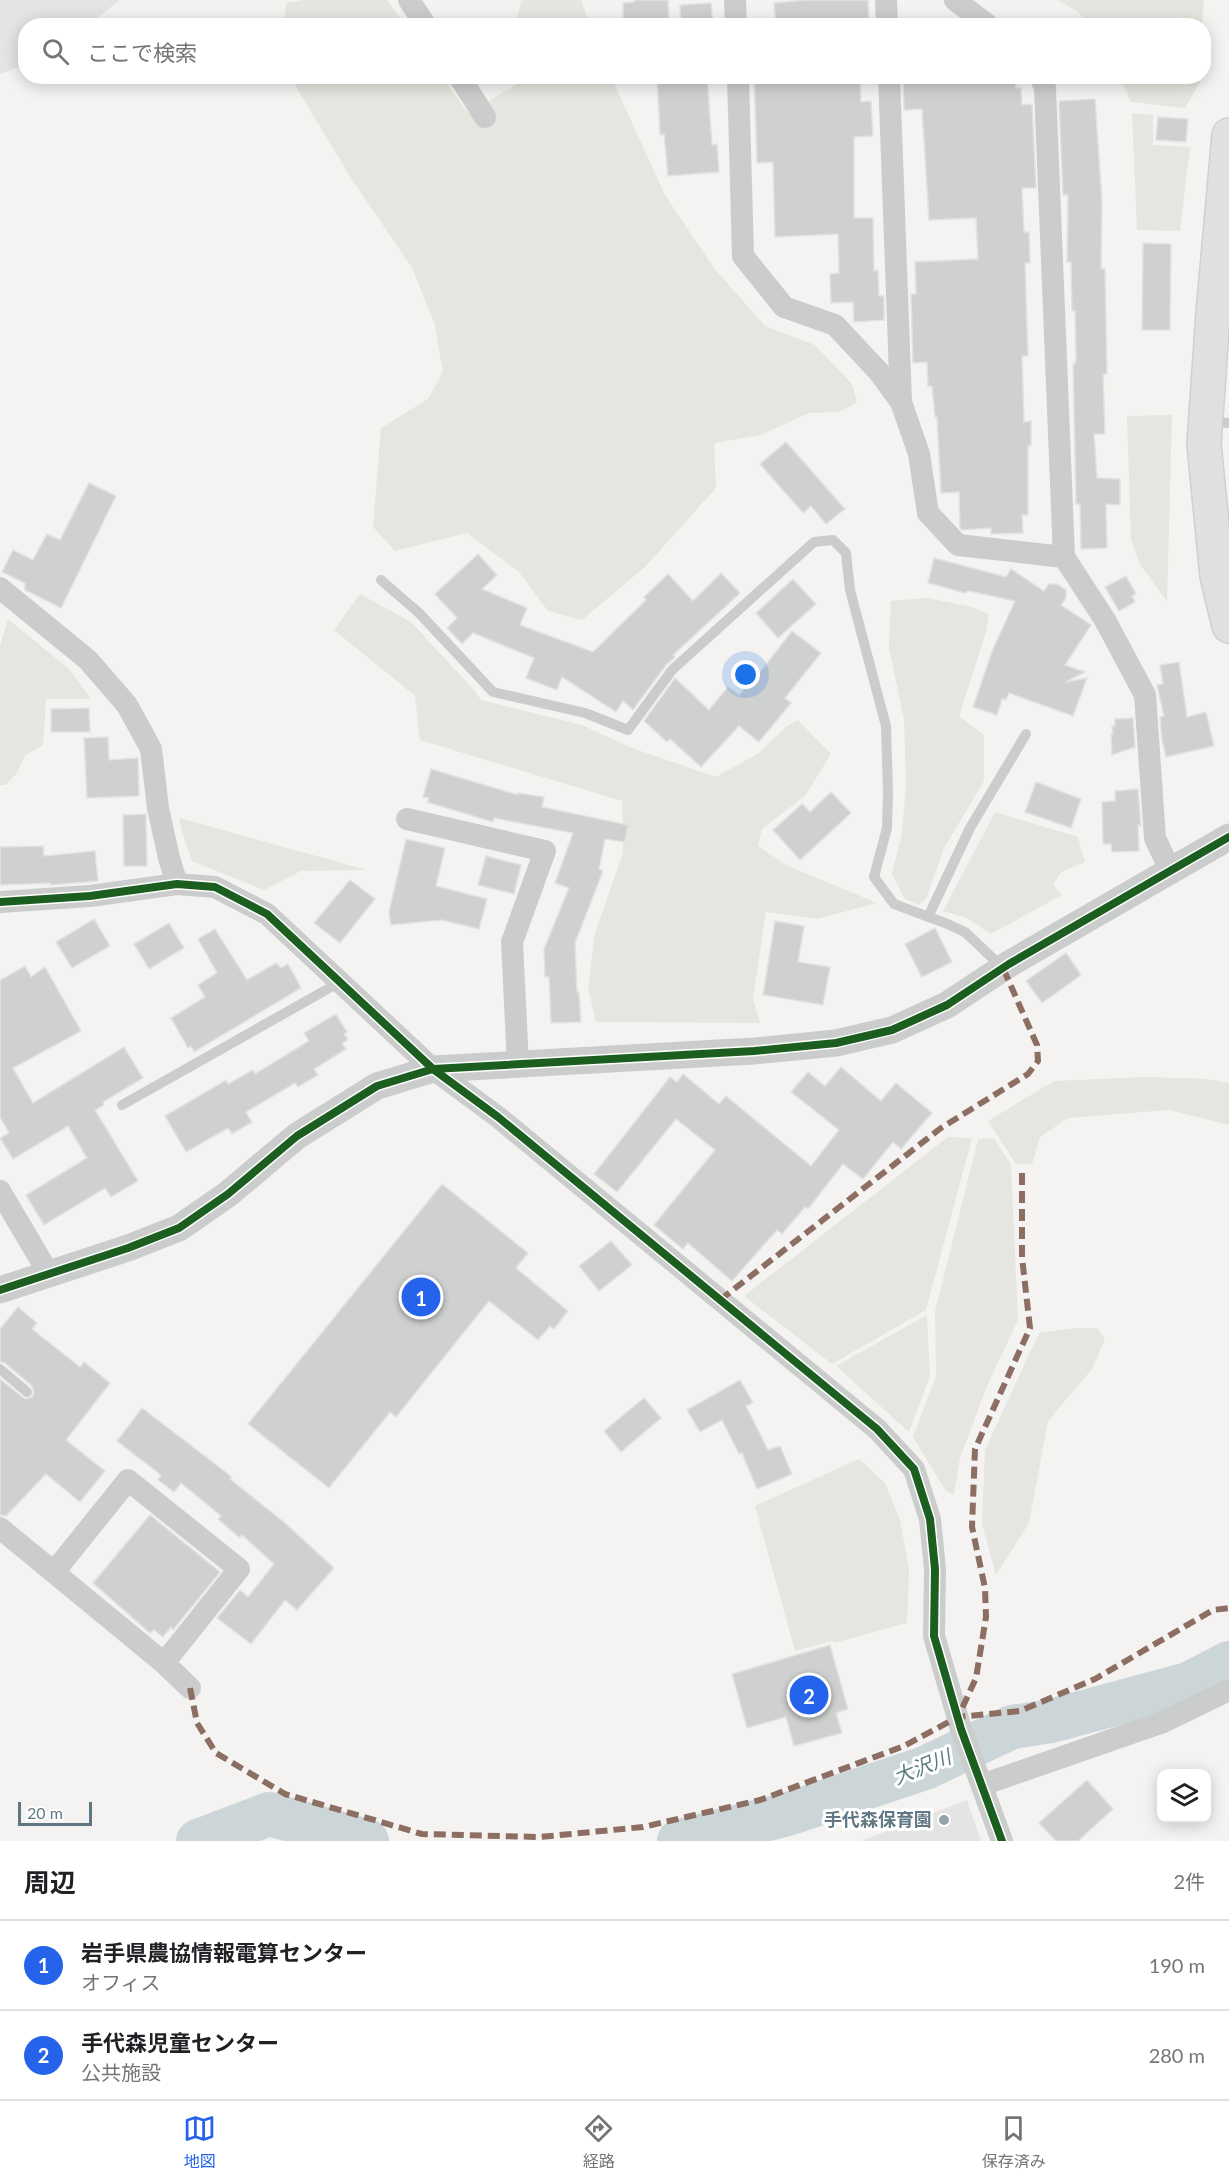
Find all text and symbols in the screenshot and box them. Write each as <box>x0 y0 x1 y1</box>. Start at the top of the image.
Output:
search box <box>18 18 1211 84</box>
icon: search <box>39 35 72 68</box>
text: ここで検索 <box>87 39 197 66</box>
your location <box>731 660 760 689</box>
pin: 1 <box>402 1274 440 1320</box>
pin: 2 <box>790 1672 828 1718</box>
water label: 大沢川 <box>889 1743 956 1788</box>
map controls <box>1157 1769 1211 1823</box>
button: layers <box>1157 1769 1211 1823</box>
scale bar <box>18 1799 92 1826</box>
text: 20 m <box>27 1803 63 1822</box>
place label: 手代森保育園 <box>824 1808 932 1830</box>
marker: 手代森保育園 <box>937 1813 951 1827</box>
text: 周辺 <box>24 1866 76 1898</box>
text: 2件 <box>1173 1869 1205 1893</box>
text: 岩手県農協情報電算センター <box>81 1939 367 1966</box>
text: 1 <box>38 1953 49 1977</box>
text: 190 m <box>1149 1953 1205 1977</box>
text: オフィス <box>81 1970 161 1994</box>
text: 手代森児童センター <box>81 2029 279 2056</box>
text: 2 <box>38 2043 49 2067</box>
text: 280 m <box>1149 2043 1205 2067</box>
text: 公共施設 <box>81 2060 161 2084</box>
tab: 地図 <box>183 2112 216 2172</box>
tab: 経路 <box>582 2112 615 2172</box>
tab: 保存済み <box>982 2112 1046 2172</box>

